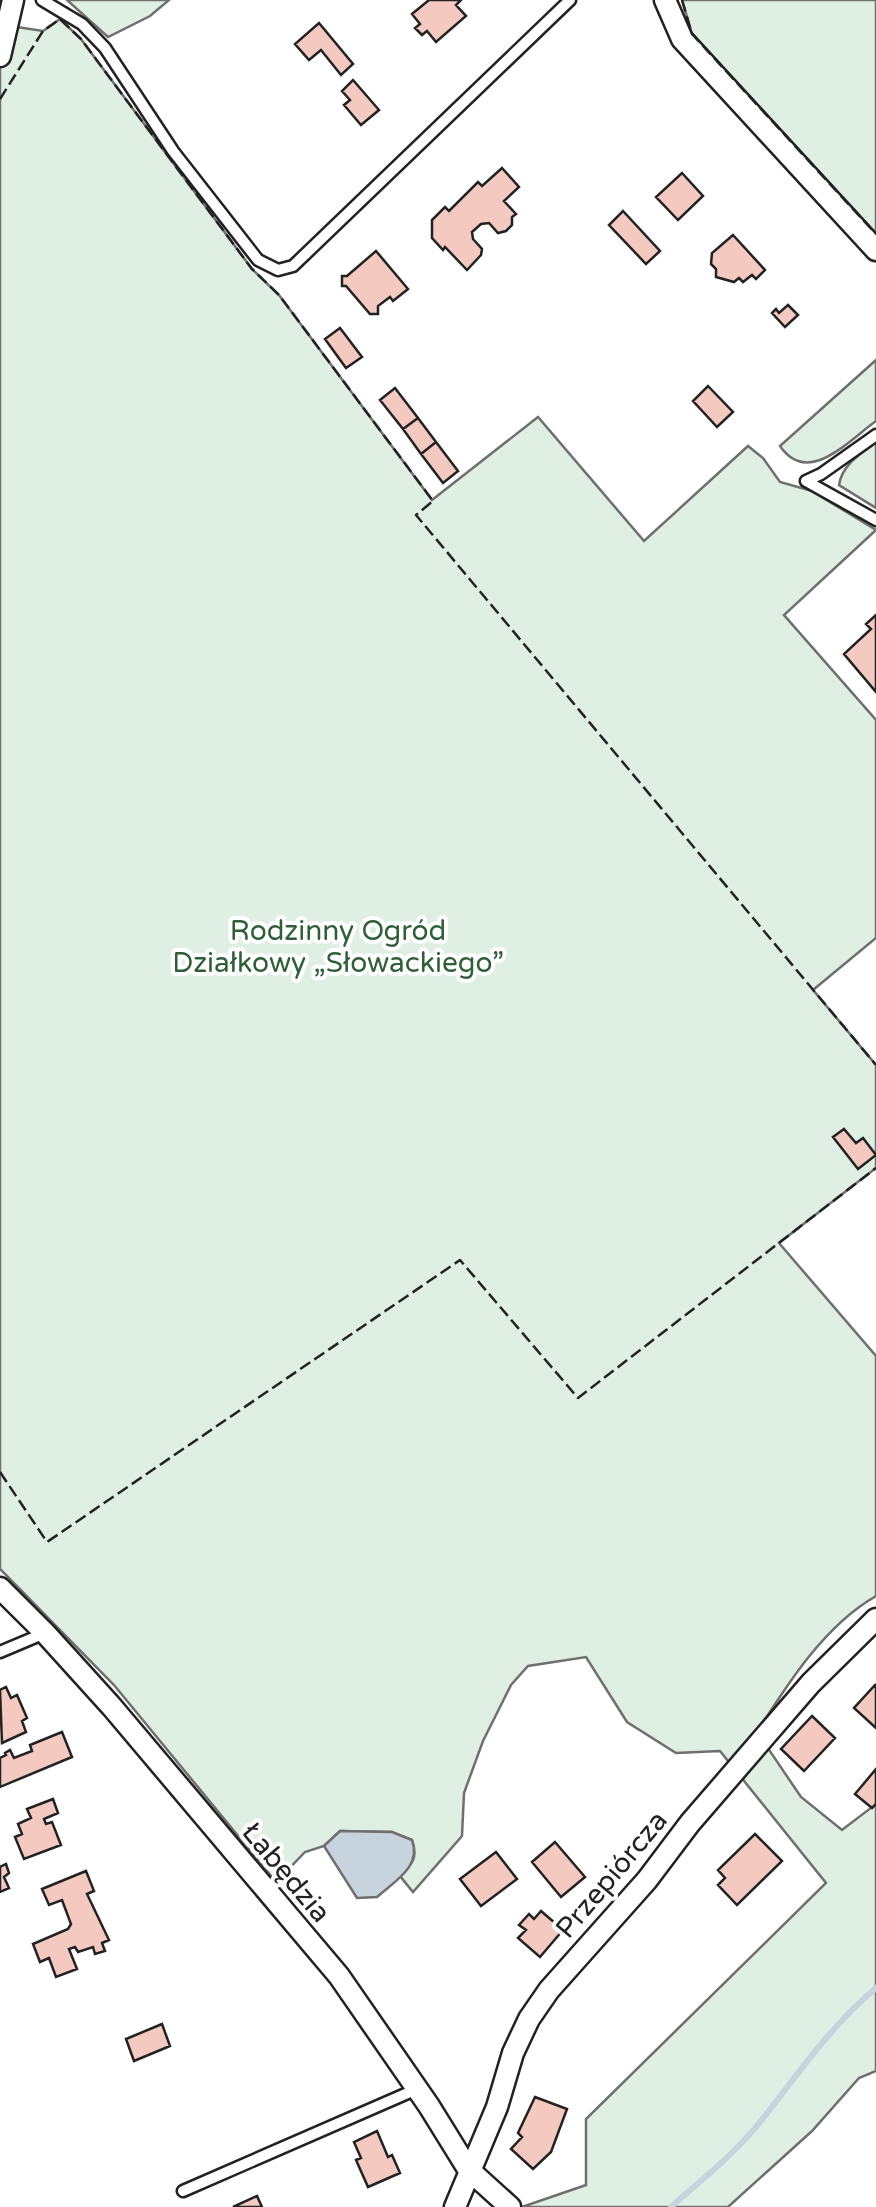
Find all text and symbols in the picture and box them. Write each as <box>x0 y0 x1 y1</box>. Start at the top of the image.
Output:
park label: Rodzinny Ogród Działkowy „Słowackiego” <box>172 914 504 980</box>
street label: Przepiórcza <box>549 1804 675 1945</box>
street label: Łabędzia <box>235 1816 338 1929</box>

